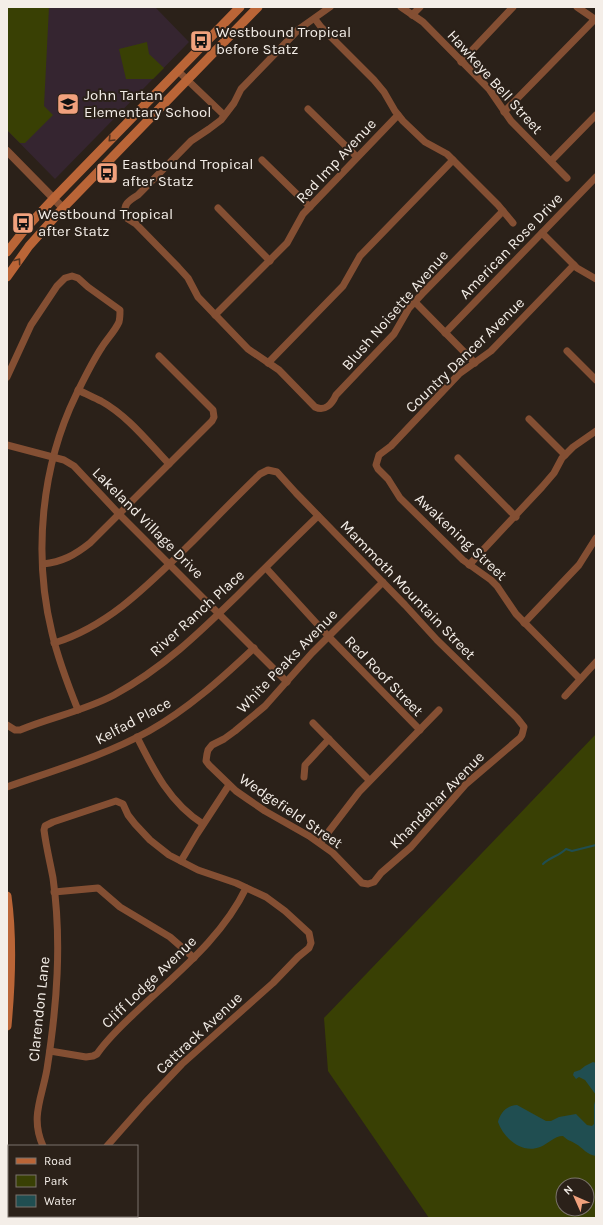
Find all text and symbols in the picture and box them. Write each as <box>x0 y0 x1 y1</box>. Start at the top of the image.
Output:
place label: Westbound Tropical before Statz <box>216 23 351 58</box>
street label: Hawkeye Bell Street <box>444 26 547 138</box>
bus stop icon: Westbound Tropical before Statz <box>188 28 214 54</box>
place label: John Tartan Elementary School <box>84 86 211 121</box>
school or university icon: John Tartan Elementary School <box>55 91 81 117</box>
street label: Red Imp Avenue <box>292 115 380 207</box>
one-way arrow <box>108 134 116 142</box>
place label: Eastbound Tropical after Statz <box>122 155 253 190</box>
bus stop icon: Eastbound Tropical after Statz <box>94 160 120 186</box>
street label: American Rose Drive <box>456 189 566 303</box>
place label: Westbound Tropical after Statz <box>38 205 173 240</box>
bus stop icon: Westbound Tropical after Statz <box>10 210 36 236</box>
street label: Blush Noisette Avenue <box>338 246 452 374</box>
one-way arrow <box>13 258 21 265</box>
street label: Country Dancer Avenue <box>402 294 528 416</box>
street label: Lakeland Village Drive <box>89 464 207 582</box>
street label: Awakening Street <box>411 490 511 585</box>
street label: Mammoth Mountain Street <box>337 517 480 664</box>
street label: River Ranch Place <box>146 566 248 660</box>
street label: White Peaks Avenue <box>233 605 341 717</box>
street label: Red Roof Street <box>341 632 427 720</box>
street label: Kelfad Place <box>92 694 174 748</box>
street label: Khandahar Avenue <box>386 748 488 852</box>
street label: Wedgefield Street <box>236 770 346 852</box>
street label: Cliff Lodge Avenue <box>98 932 200 1032</box>
street label: Clarendon Lane <box>25 956 53 1062</box>
street label: Cattrack Avenue <box>152 988 246 1078</box>
legend <box>8 1145 138 1217</box>
text: Road <box>44 1154 72 1168</box>
text: Park <box>44 1174 69 1188</box>
north arrow <box>555 1177 595 1217</box>
text: N <box>561 1183 576 1198</box>
text: Water <box>44 1194 77 1208</box>

